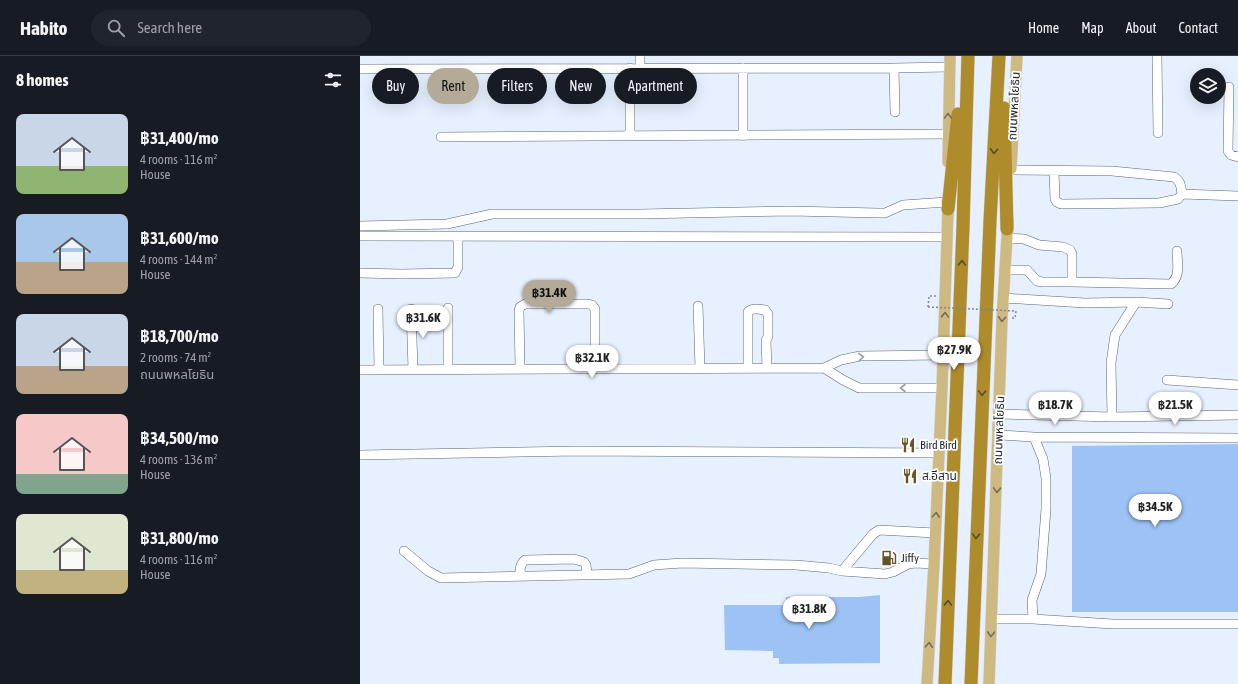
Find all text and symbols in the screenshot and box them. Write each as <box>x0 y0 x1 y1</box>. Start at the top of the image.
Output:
search box <box>91 10 371 46</box>
text: Habito <box>20 17 67 39</box>
icon: search <box>105 17 127 39</box>
text: Search here <box>137 19 202 36</box>
text: Home <box>1028 20 1059 36</box>
text: Map <box>1081 20 1104 36</box>
text: About <box>1126 20 1157 36</box>
text: Contact <box>1179 20 1218 36</box>
chip: Buy <box>372 68 419 104</box>
chip: Rent <box>427 68 479 104</box>
chip: Filters <box>487 68 547 104</box>
chip: New <box>555 68 606 104</box>
chip: Apartment <box>614 68 697 104</box>
map controls <box>1190 68 1226 104</box>
button: layers <box>1190 68 1226 104</box>
icon: filters <box>322 69 344 91</box>
text: 8 homes <box>16 70 69 90</box>
street label: ถนนพหลโยธิน <box>1005 71 1023 141</box>
one-way arrow <box>944 113 953 119</box>
text: ฿31,400/mo <box>140 128 219 148</box>
icon: home <box>48 130 96 178</box>
one-way arrow <box>989 148 998 154</box>
text: 4 rooms · 116 m² <box>140 152 217 167</box>
text: House <box>140 167 170 182</box>
text: ฿31,600/mo <box>140 228 219 248</box>
icon: home <box>48 230 96 278</box>
text: 4 rooms · 144 m² <box>140 252 217 267</box>
one-way arrow <box>957 260 966 266</box>
text: House <box>140 267 170 282</box>
pin: ฿31.4K <box>516 280 582 314</box>
text: ฿31.4K <box>532 285 566 300</box>
pin: ฿31.6K <box>390 305 456 339</box>
text: ฿31.6K <box>406 310 440 325</box>
one-way arrow <box>941 312 949 318</box>
one-way arrow <box>998 316 1007 322</box>
text: ฿18,700/mo <box>140 326 219 346</box>
icon: home <box>48 330 96 378</box>
pin: ฿27.9K <box>921 337 987 371</box>
text: ฿27.9K <box>937 342 971 357</box>
pin: ฿32.1K <box>559 345 625 379</box>
text: 2 rooms · 74 m² <box>140 350 211 365</box>
text: ฿32.1K <box>575 350 609 365</box>
one-way arrow <box>858 352 864 361</box>
text: ถนนพหลโยธิน <box>140 367 214 382</box>
one-way arrow <box>900 384 906 392</box>
one-way arrow <box>978 390 986 396</box>
pin: ฿18.7K <box>1022 392 1088 426</box>
pin: ฿21.5K <box>1142 392 1208 426</box>
street label: ถนนพหลโยธิน <box>991 396 1007 464</box>
text: ฿18.7K <box>1038 397 1072 412</box>
text: ฿21.5K <box>1158 397 1192 412</box>
text: ฿34,500/mo <box>140 428 219 448</box>
icon: home <box>48 430 96 478</box>
restaurant icon: Bird Bird <box>899 436 917 454</box>
place label: Bird Bird <box>920 438 957 452</box>
text: 4 rooms · 136 m² <box>140 452 217 467</box>
text: House <box>140 467 170 482</box>
restaurant icon: ส.อีสาน <box>901 467 919 485</box>
place label: ส.อีสาน <box>922 469 957 483</box>
one-way arrow <box>992 487 1001 493</box>
pin: ฿34.5K <box>1122 494 1188 528</box>
text: ฿34.5K <box>1138 499 1172 514</box>
one-way arrow <box>931 512 940 518</box>
text: ฿31,800/mo <box>140 528 219 548</box>
icon: home <box>48 530 96 578</box>
one-way arrow <box>972 533 981 539</box>
fuel station icon: Jiffy <box>880 549 898 567</box>
place label: Jiffy <box>901 551 919 565</box>
text: 4 rooms · 116 m² <box>140 552 217 567</box>
text: House <box>140 567 170 582</box>
pin: ฿31.8K <box>776 596 842 630</box>
one-way arrow <box>944 600 952 606</box>
text: ฿31.8K <box>792 601 826 616</box>
one-way arrow <box>987 631 995 637</box>
one-way arrow <box>925 642 934 648</box>

